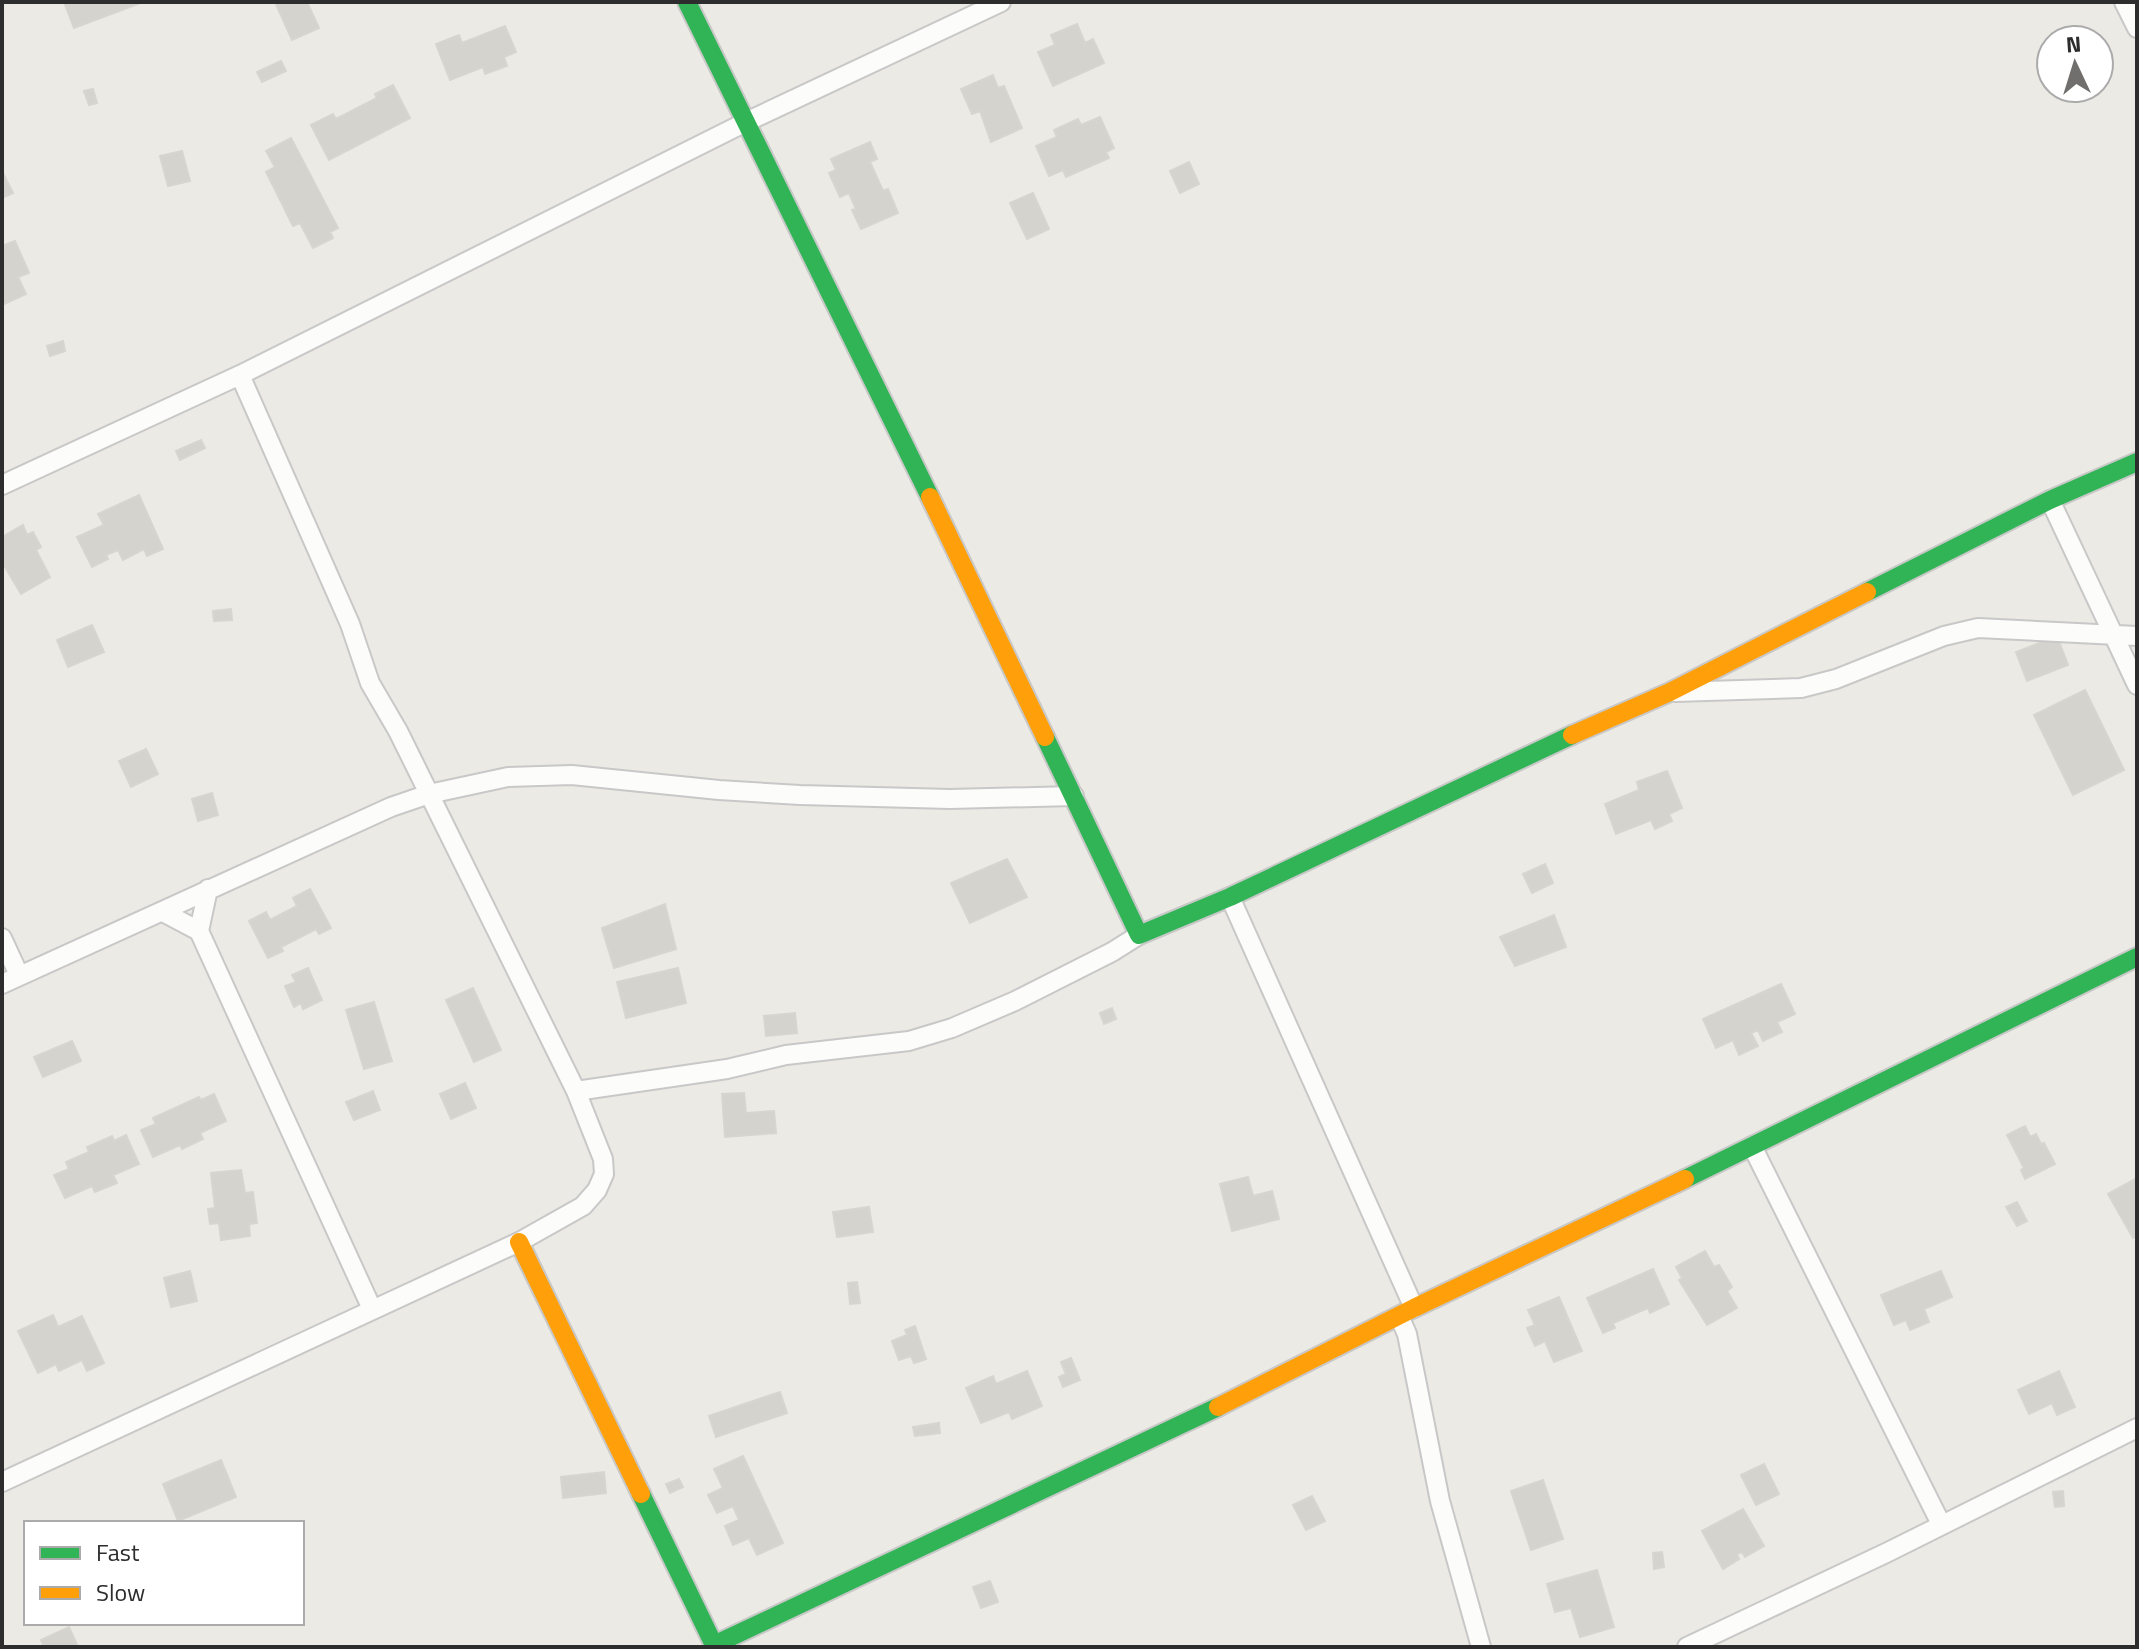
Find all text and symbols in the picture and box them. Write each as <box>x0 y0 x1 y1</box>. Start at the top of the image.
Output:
north arrow <box>2035 24 2115 104</box>
text: N <box>2065 27 2082 62</box>
legend <box>24 1521 304 1625</box>
text: Fast <box>96 1534 140 1570</box>
text: Slow <box>96 1574 145 1610</box>

